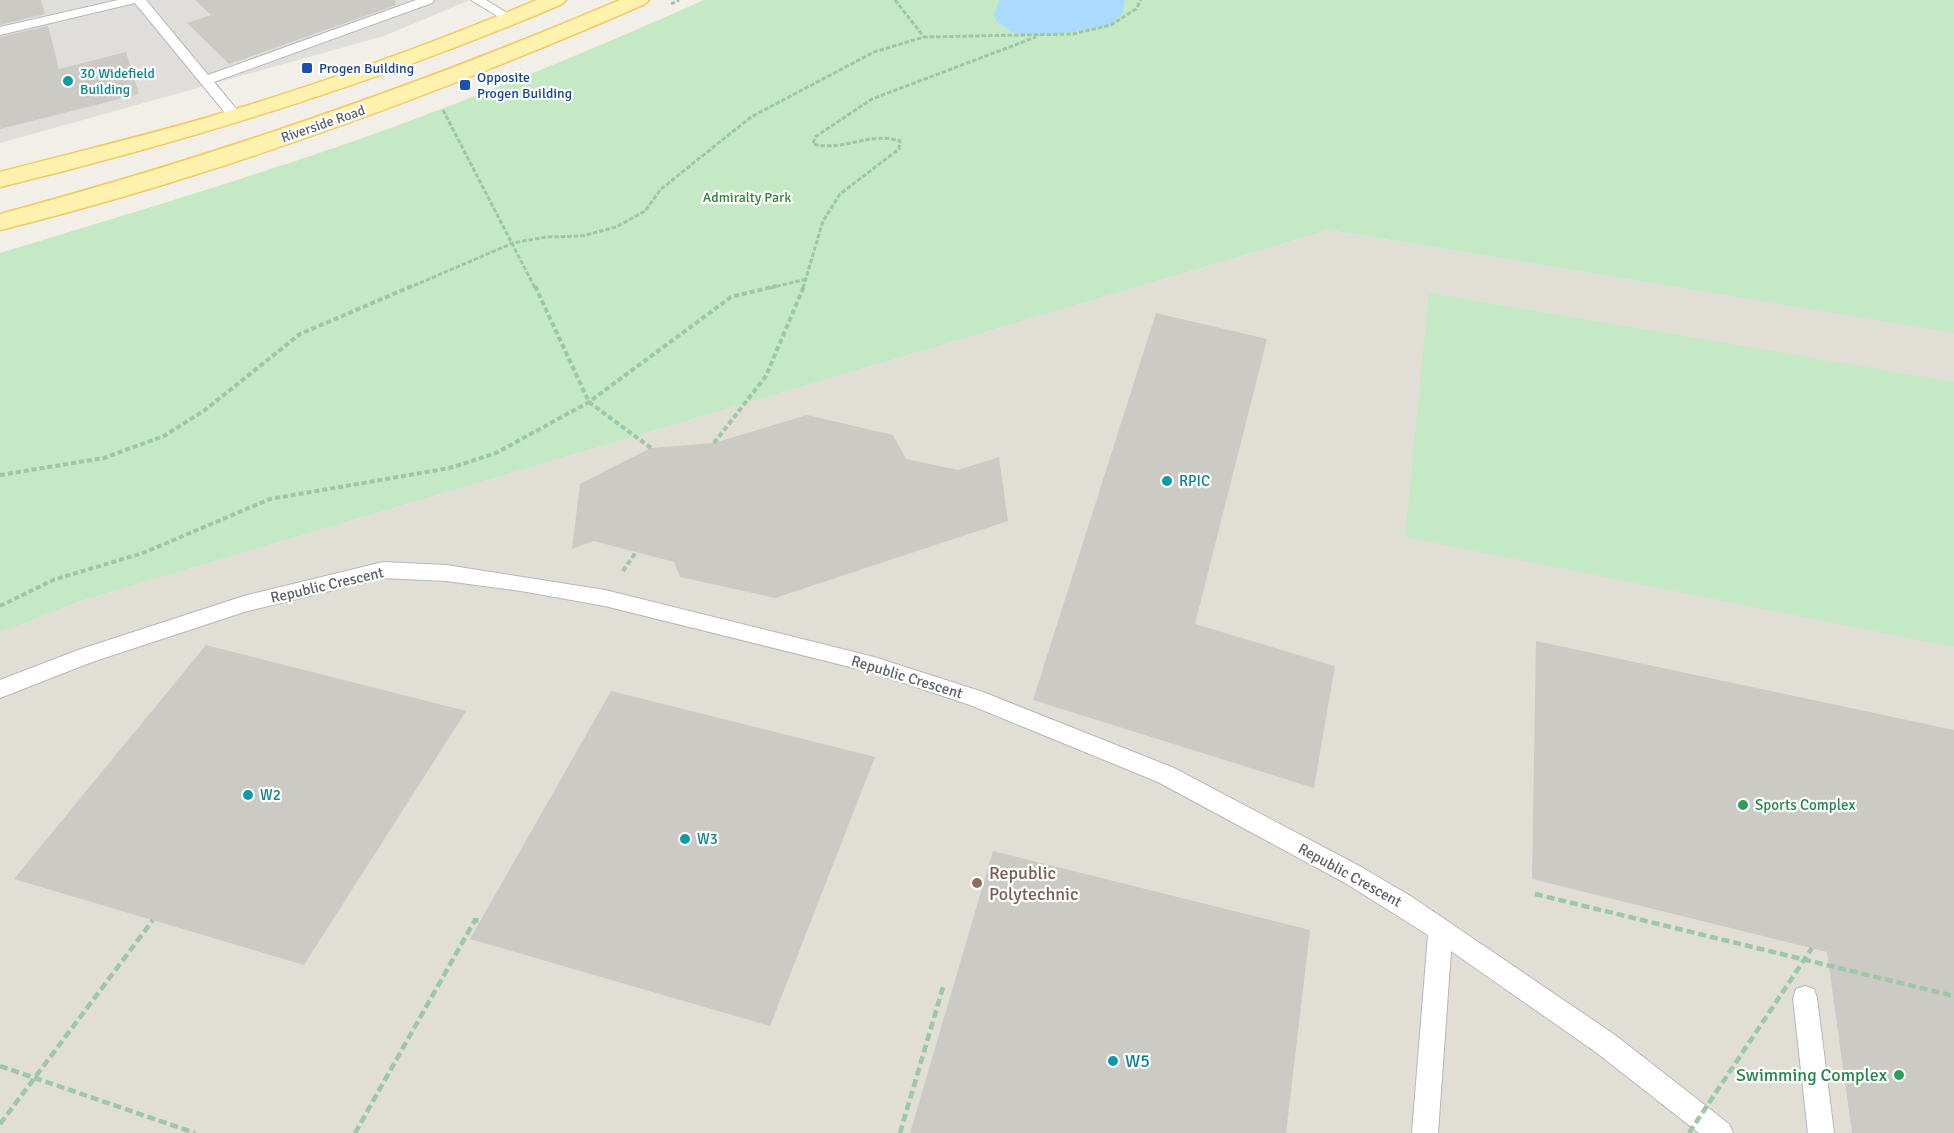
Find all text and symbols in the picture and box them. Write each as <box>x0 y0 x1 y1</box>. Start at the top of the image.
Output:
place label: Progen Building <box>319 60 414 77</box>
marker: Progen Building <box>300 61 314 75</box>
place label: 30 Widefield Building <box>80 65 155 98</box>
place label: Opposite Progen Building <box>477 69 572 102</box>
marker: 30 Widefield Building <box>61 74 75 88</box>
marker: Opposite Progen Building <box>458 78 472 92</box>
street label: Riverside Road <box>279 102 367 146</box>
park label: Admiralty Park <box>703 189 791 206</box>
place label: RPIC <box>1179 472 1210 490</box>
marker: RPIC <box>1160 474 1174 488</box>
street label: Republic Crescent <box>269 563 385 607</box>
street label: Republic Crescent <box>849 652 965 702</box>
place label: W2 <box>260 786 281 804</box>
marker: W2 <box>241 788 255 802</box>
place label: Sports Complex <box>1755 796 1855 814</box>
marker: Sports Complex <box>1736 798 1750 812</box>
place label: W3 <box>697 830 718 848</box>
marker: W3 <box>678 832 692 846</box>
street label: Republic Crescent <box>1295 839 1405 911</box>
place label: Republic Polytechnic <box>989 862 1078 905</box>
marker: Republic Polytechnic <box>970 876 984 890</box>
place label: W5 <box>1125 1050 1150 1072</box>
marker: W5 <box>1106 1054 1120 1068</box>
place label: Swimming Complex <box>1736 1064 1888 1086</box>
marker: Swimming Complex <box>1892 1068 1906 1082</box>

